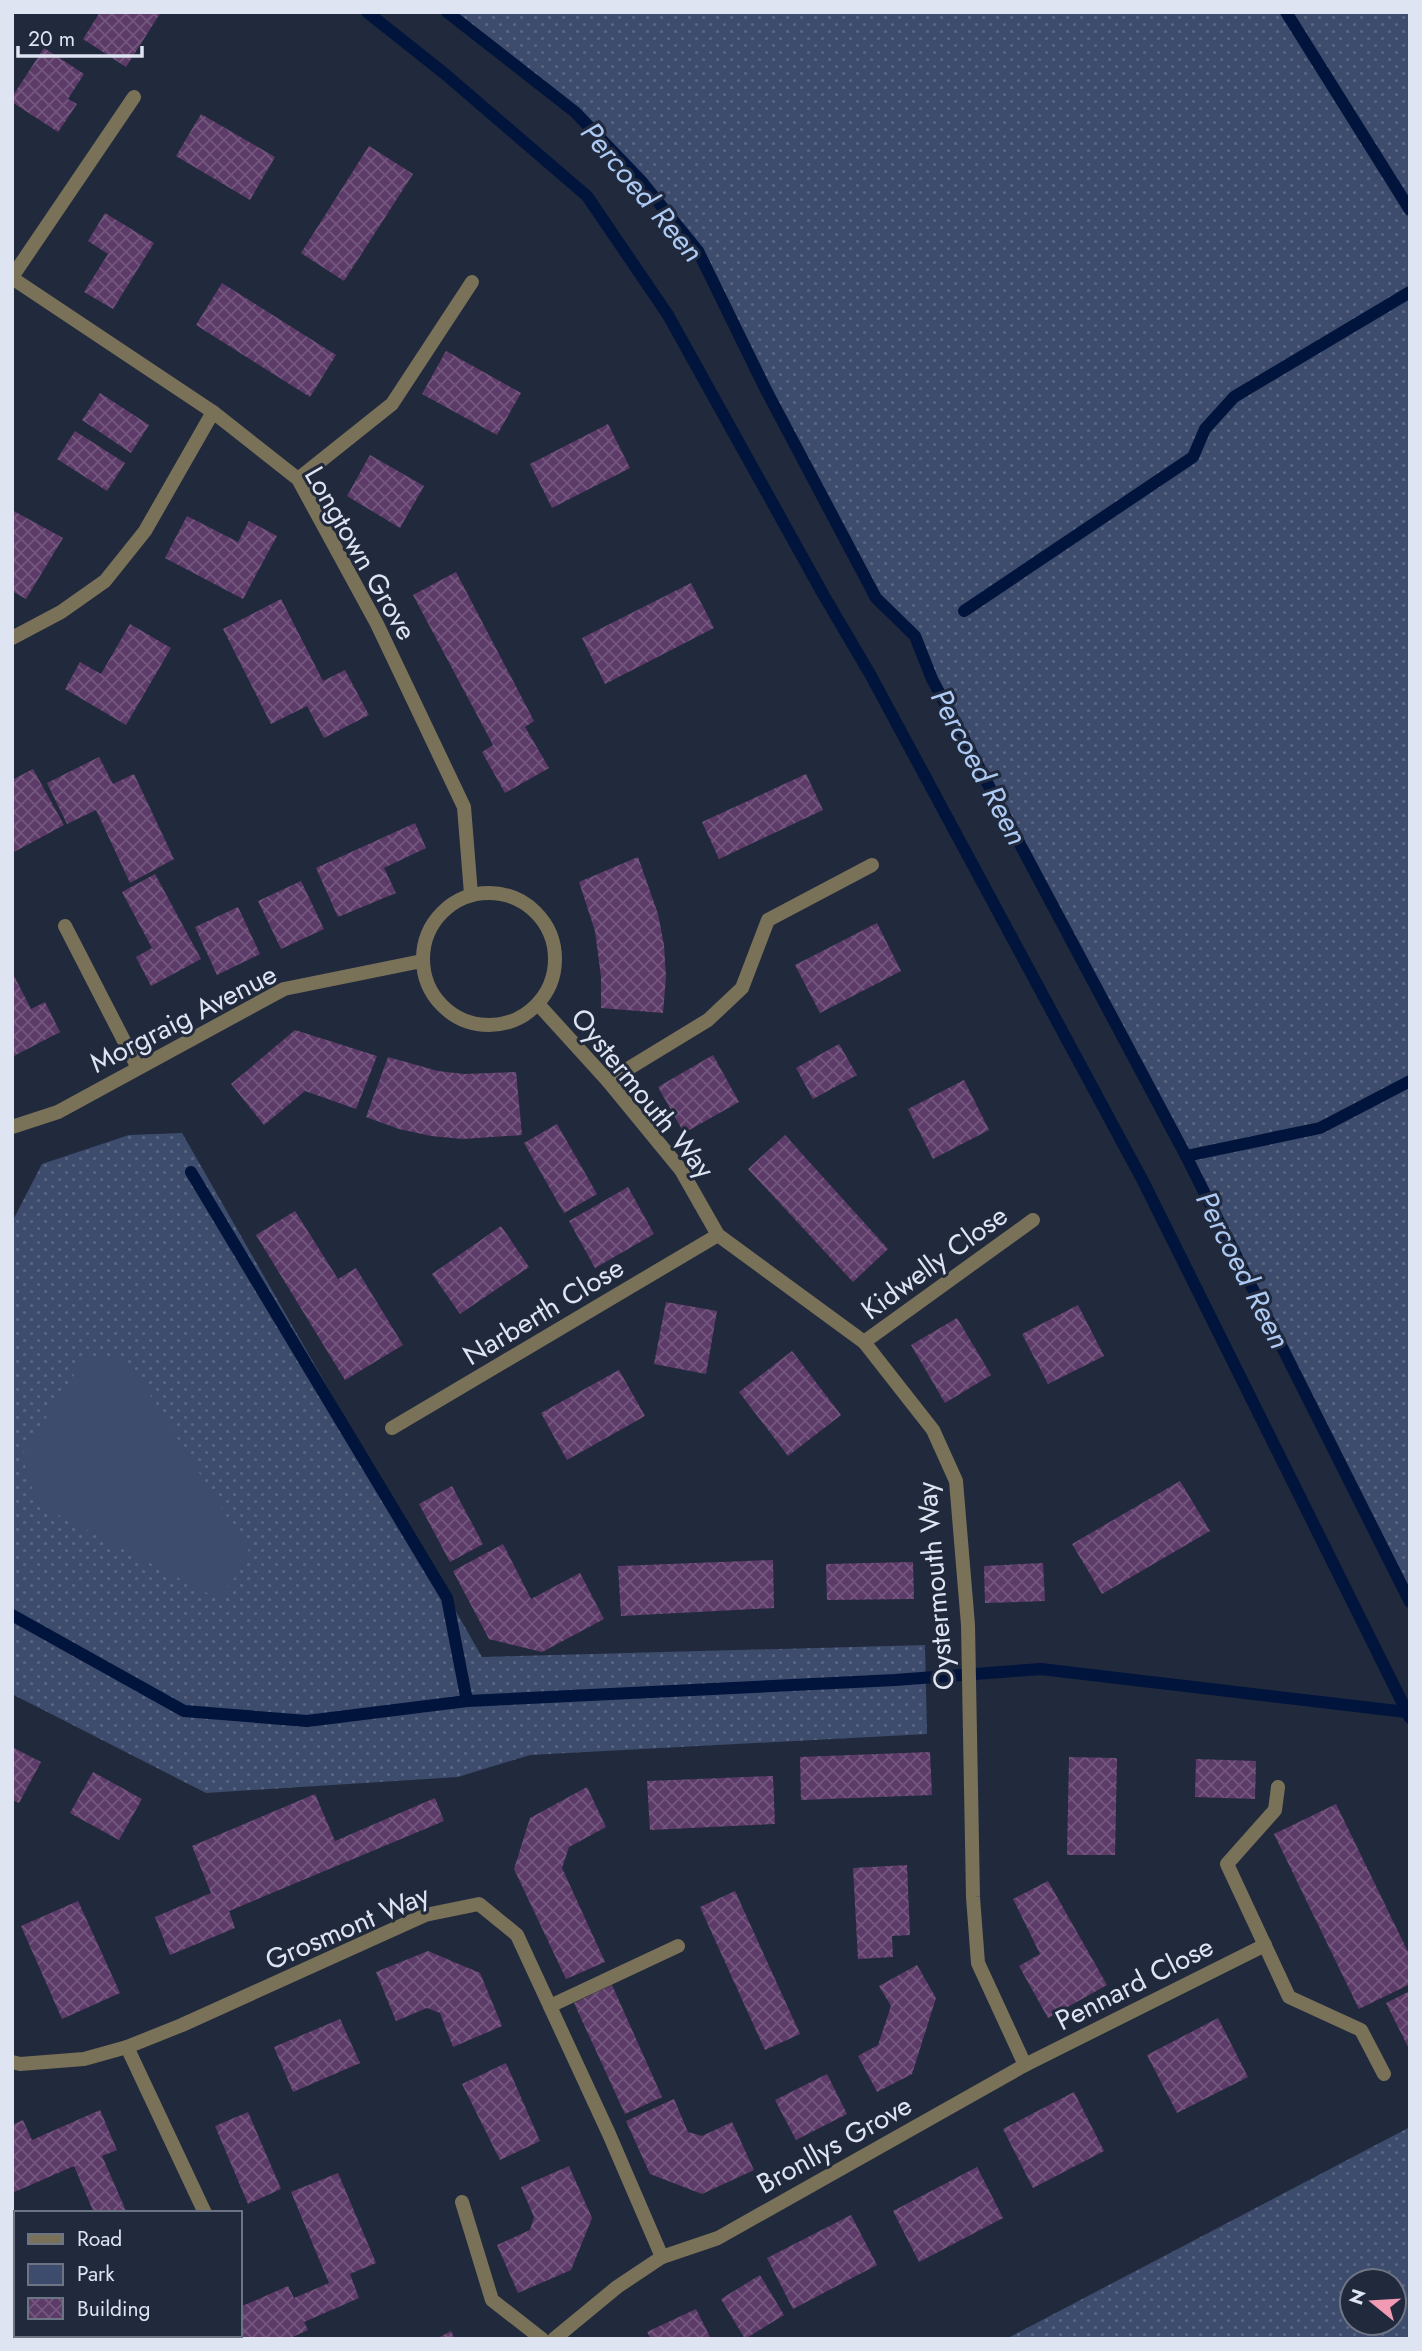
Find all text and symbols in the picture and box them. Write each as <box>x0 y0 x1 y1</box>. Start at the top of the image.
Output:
scale bar <box>18 14 142 58</box>
text: 20 m <box>28 24 75 54</box>
water label: Percoed Reen <box>571 112 714 271</box>
street label: Longtown Grove <box>294 459 427 648</box>
water label: Percoed Reen <box>920 681 1039 853</box>
street label: Morgraig Avenue <box>83 954 284 1083</box>
street label: Oystermouth Way <box>561 999 725 1188</box>
water label: Percoed Reen <box>1185 1184 1302 1356</box>
street label: Kidwelly Close <box>853 1195 1016 1330</box>
street label: Narberth Close <box>455 1247 631 1376</box>
street label: Oystermouth Way <box>906 1479 965 1692</box>
street label: Grosmont Way <box>259 1874 436 1981</box>
street label: Pennard Close <box>1048 1926 1220 2041</box>
street label: Bronllys Grove <box>749 2085 919 2204</box>
legend <box>14 2211 242 2337</box>
text: Road <box>77 2224 122 2254</box>
text: Park <box>77 2259 115 2289</box>
north arrow <box>1338 2267 1408 2337</box>
text: N <box>1342 2286 1372 2308</box>
text: Building <box>77 2294 150 2324</box>

